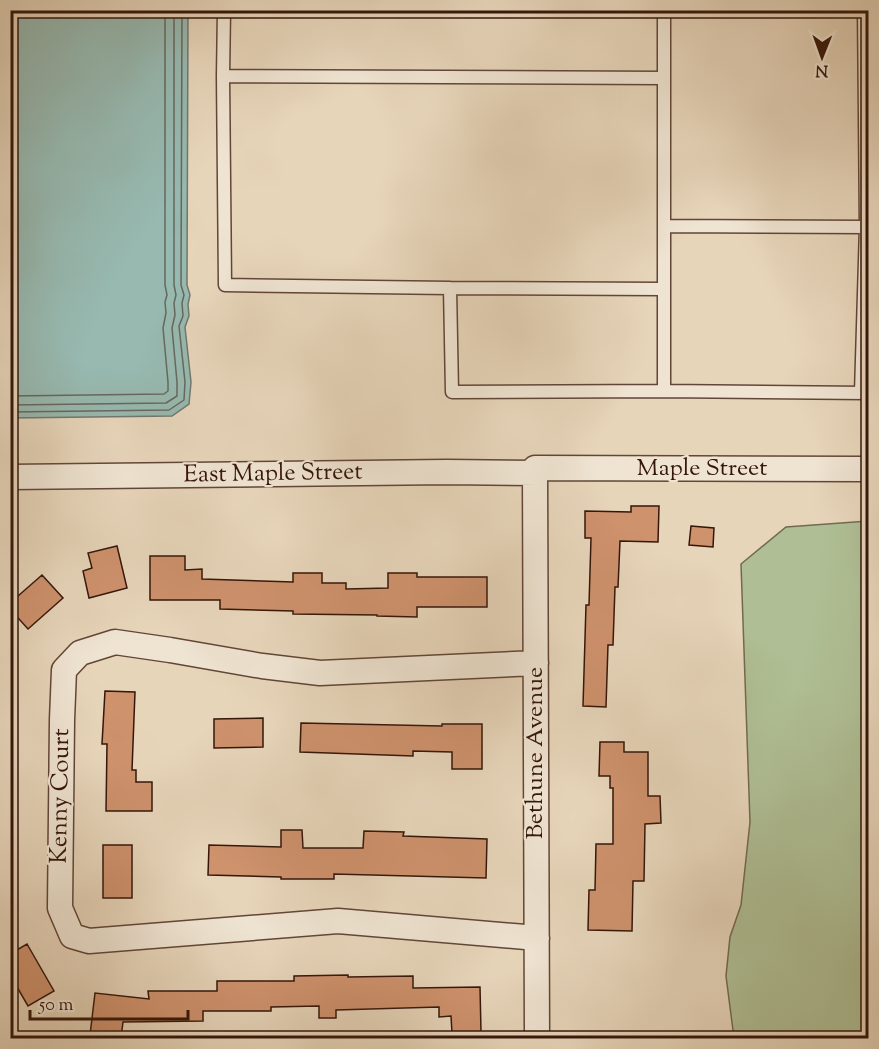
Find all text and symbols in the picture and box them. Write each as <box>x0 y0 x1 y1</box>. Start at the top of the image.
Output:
north arrow <box>792 27 852 87</box>
text: N <box>815 58 828 81</box>
street label: Maple Street <box>637 452 767 486</box>
street label: East Maple Street <box>183 455 363 493</box>
street label: Bethune Avenue <box>519 667 553 839</box>
street label: Kenny Court <box>43 728 79 864</box>
scale bar <box>30 983 188 1021</box>
text: 50 m <box>38 993 74 1019</box>

